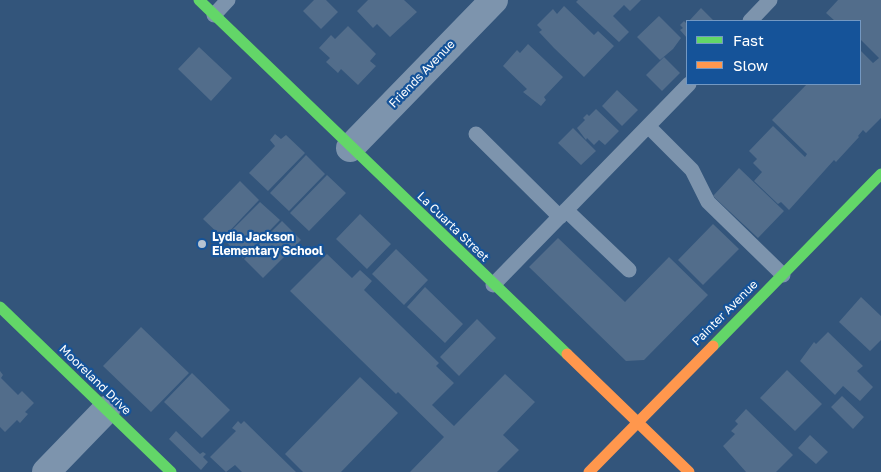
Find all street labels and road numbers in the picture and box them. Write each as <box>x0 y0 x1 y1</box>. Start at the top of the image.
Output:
street label: Friends Avenue <box>386 37 458 111</box>
street label: La Cuarta Street <box>414 189 492 265</box>
street label: Painter Avenue <box>689 277 761 349</box>
street label: Mooreland Drive <box>56 342 134 418</box>

